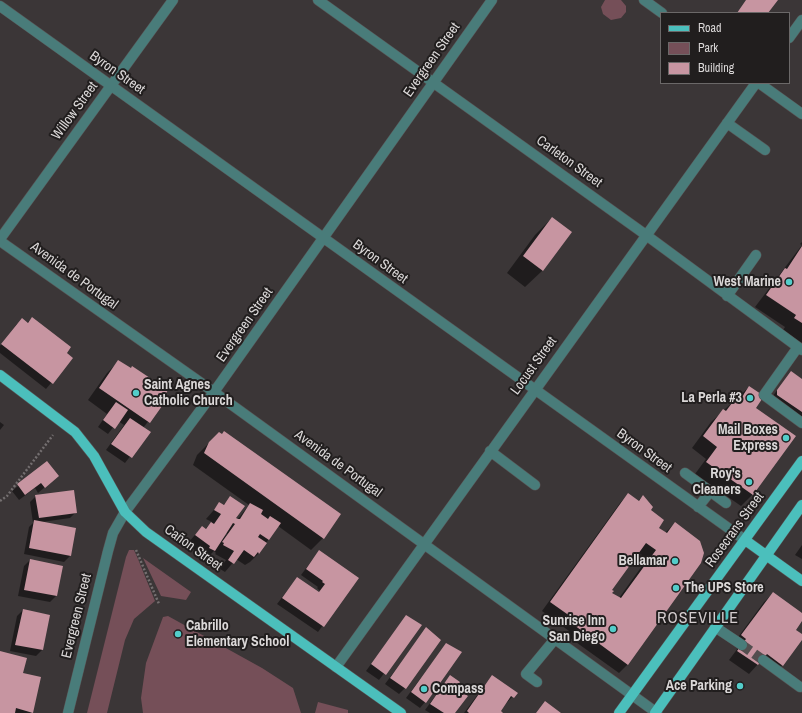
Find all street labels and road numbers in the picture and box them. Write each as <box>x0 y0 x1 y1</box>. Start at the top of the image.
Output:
street label: Evergreen Street <box>400 20 464 100</box>
street label: Byron Street <box>86 48 148 98</box>
street label: Willow Street <box>48 79 102 143</box>
street label: Carleton Street <box>533 133 605 191</box>
street label: Byron Street <box>349 236 411 288</box>
street label: Avenida de Portugal <box>27 239 121 313</box>
street label: Evergreen Street <box>213 285 277 365</box>
street label: Locust Street <box>507 334 561 398</box>
street label: Byron Street <box>613 425 675 477</box>
street label: Avenida de Portugal <box>291 427 385 501</box>
street label: Rosecrans Street <box>702 489 768 571</box>
street label: Cañon Street <box>161 521 225 575</box>
street label: Evergreen Street <box>58 572 96 660</box>

